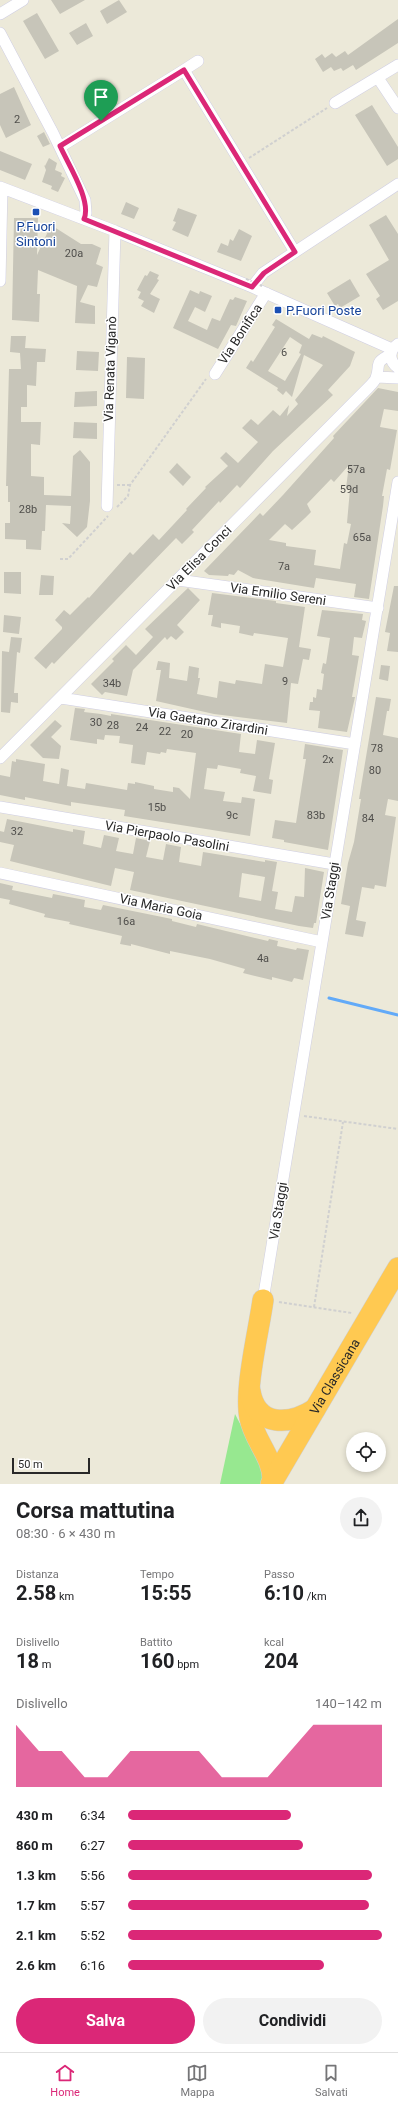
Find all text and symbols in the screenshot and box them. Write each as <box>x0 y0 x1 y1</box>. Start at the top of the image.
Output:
pin <box>84 80 118 121</box>
icon: arrive <box>90 86 112 108</box>
house number: 2 <box>14 113 20 126</box>
marker: P.Fuori Sintoni <box>31 207 41 217</box>
place label: P.Fuori Sintoni <box>16 219 56 249</box>
house number: 20a <box>65 247 83 260</box>
street label: Via Bonifica <box>215 301 265 367</box>
place label: P.Fuori Poste <box>286 303 361 318</box>
marker: P.Fuori Poste <box>273 305 283 315</box>
street label: Via Renata Viganò <box>101 316 119 422</box>
house number: 6 <box>281 346 287 359</box>
house number: 57a <box>347 463 365 476</box>
house number: 59d <box>340 483 358 496</box>
house number: 28b <box>19 503 37 516</box>
street label: Via Elisa Conci <box>163 522 235 594</box>
house number: 65a <box>353 531 371 544</box>
house number: 7a <box>278 560 290 573</box>
street label: Via Emilio Sereni <box>229 580 327 608</box>
house number: 9 <box>282 675 288 688</box>
house number: 34b <box>103 677 121 690</box>
street label: Via Gaetano Zirardini <box>147 704 269 738</box>
house number: 30 <box>90 716 102 729</box>
house number: 28 <box>107 719 119 732</box>
house number: 24 <box>136 721 148 734</box>
house number: 22 <box>159 725 171 738</box>
house number: 20 <box>181 728 193 741</box>
house number: 78 <box>371 742 383 755</box>
house number: 2x <box>322 753 334 766</box>
house number: 80 <box>369 764 381 777</box>
house number: 15b <box>148 801 166 814</box>
house number: 9c <box>226 809 238 822</box>
house number: 83b <box>307 809 325 822</box>
house number: 84 <box>362 812 374 825</box>
street label: Via Pierpaolo Pasolini <box>104 818 230 854</box>
house number: 32 <box>11 825 23 838</box>
street label: Via Staggi <box>318 861 342 921</box>
street label: Via Maria Goia <box>118 891 204 923</box>
house number: 16a <box>117 915 135 928</box>
house number: 4a <box>257 952 269 965</box>
street label: Via Staggi <box>266 1181 290 1241</box>
street label: Via Classicana <box>306 1336 362 1417</box>
map controls <box>346 1432 386 1472</box>
button: locate <box>346 1432 386 1472</box>
scale bar <box>12 1456 90 1475</box>
text: 50 m <box>18 1458 43 1471</box>
button: share <box>340 1497 382 1539</box>
text: Corsa mattutina <box>16 1498 175 1523</box>
text: 08:30 · 6 × 430 m <box>16 1526 115 1541</box>
text: Distanza <box>16 1568 59 1581</box>
text: Tempo <box>140 1568 174 1581</box>
text: Passo <box>264 1568 295 1581</box>
text: 2.58 <box>16 1581 56 1605</box>
text: 15:55 <box>140 1581 192 1605</box>
text: 6:10 <box>264 1581 304 1605</box>
text: km <box>56 1590 74 1603</box>
text: /km <box>304 1590 327 1603</box>
text: Dislivello <box>16 1636 60 1649</box>
text: Battito <box>140 1636 172 1649</box>
text: kcal <box>264 1636 284 1649</box>
text: 18 <box>16 1649 39 1673</box>
text: 160 <box>140 1649 174 1673</box>
text: 204 <box>264 1649 298 1673</box>
text: m <box>39 1658 51 1671</box>
text: bpm <box>174 1658 199 1671</box>
text: Dislivello <box>16 1696 68 1711</box>
text: 140–142 m <box>315 1696 382 1711</box>
text: 430 m <box>16 1808 53 1823</box>
text: 6:34 <box>80 1808 105 1823</box>
text: 860 m <box>16 1838 53 1853</box>
text: 6:27 <box>80 1838 105 1853</box>
text: 1.3 km <box>16 1868 56 1883</box>
text: 5:56 <box>80 1868 105 1883</box>
text: 1.7 km <box>16 1898 56 1913</box>
text: 5:57 <box>80 1898 105 1913</box>
text: 2.1 km <box>16 1928 56 1943</box>
text: 5:52 <box>80 1928 105 1943</box>
text: 2.6 km <box>16 1958 56 1973</box>
text: 6:16 <box>80 1958 105 1973</box>
button: Salva <box>16 1998 195 2044</box>
button: Condividi <box>203 1998 382 2044</box>
tab: Home <box>50 2062 80 2099</box>
tab: Mappa <box>180 2062 214 2099</box>
tab: Salvati <box>315 2062 348 2099</box>

